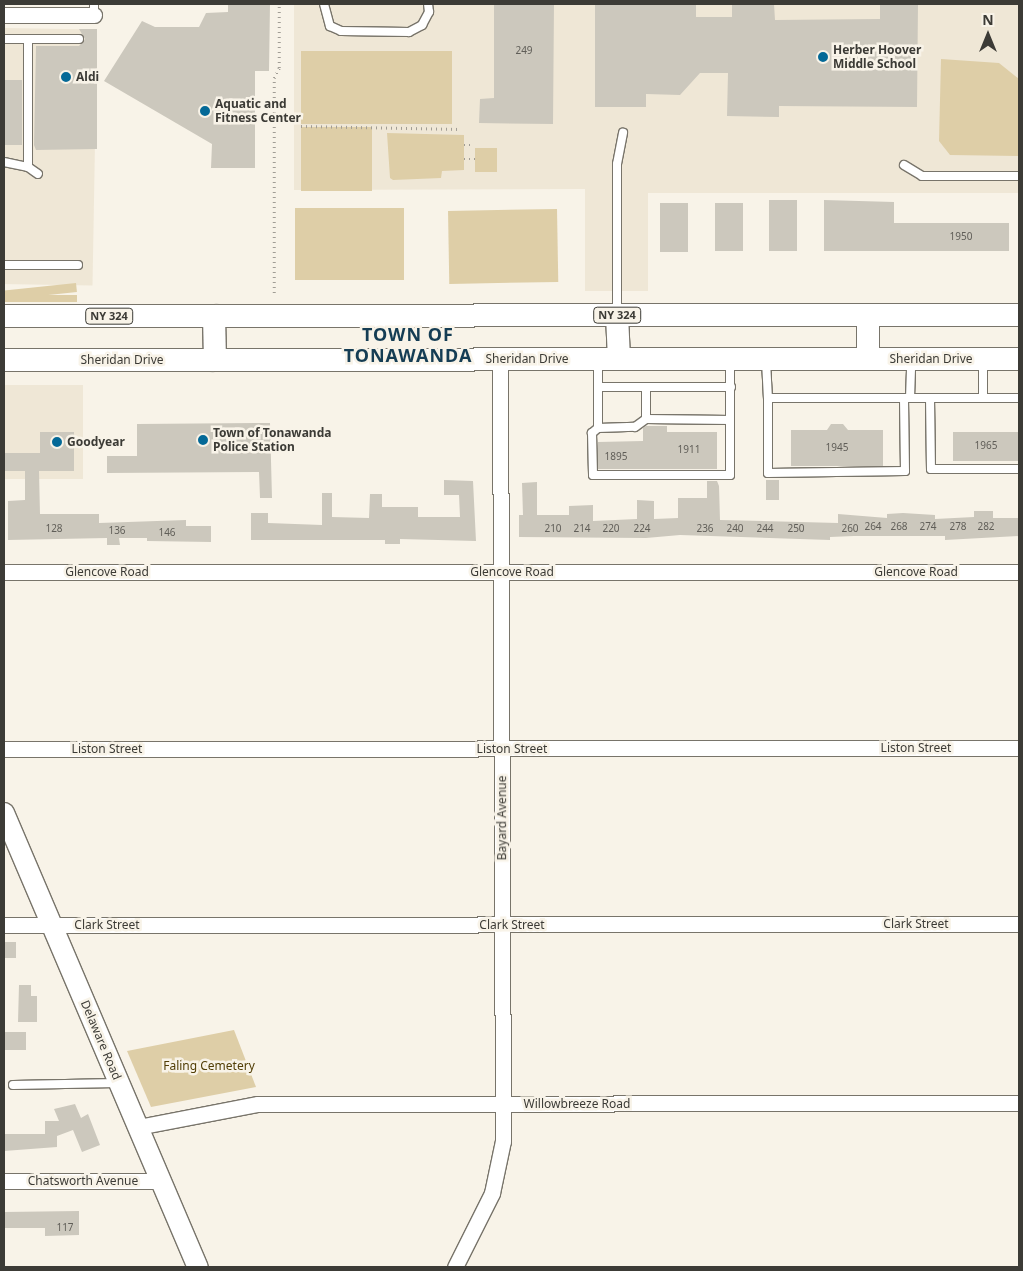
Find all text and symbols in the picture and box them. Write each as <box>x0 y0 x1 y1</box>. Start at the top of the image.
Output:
north arrow <box>963 10 1013 60</box>
text: N <box>982 10 994 29</box>
place label: Herber Hoover Middle School <box>833 43 921 71</box>
house number: 249 <box>515 45 533 57</box>
marker: Herber Hoover Middle School <box>817 51 829 63</box>
place label: Aldi <box>76 70 99 84</box>
marker: Aldi <box>60 71 72 83</box>
place label: Aquatic and Fitness Center <box>215 97 301 125</box>
marker: Aquatic and Fitness Center <box>199 105 211 117</box>
house number: 1950 <box>950 231 972 243</box>
road number: NY 324 <box>592 306 642 324</box>
road number: NY 324 <box>84 308 134 324</box>
district label: TOWN OF TONAWANDA <box>343 324 473 366</box>
street label: Sheridan Drive <box>485 352 569 366</box>
street label: Sheridan Drive <box>889 352 973 366</box>
street label: Sheridan Drive <box>80 353 164 367</box>
place label: Town of Tonawanda Police Station <box>213 426 331 454</box>
marker: Town of Tonawanda Police Station <box>197 434 209 446</box>
place label: Goodyear <box>67 435 125 449</box>
marker: Goodyear <box>51 436 63 448</box>
house number: 1965 <box>975 440 997 452</box>
house number: 1945 <box>826 442 848 454</box>
house number: 1911 <box>678 444 700 456</box>
house number: 1895 <box>605 451 627 463</box>
house number: 264 <box>864 521 882 533</box>
house number: 268 <box>890 521 908 533</box>
house number: 274 <box>919 521 937 533</box>
house number: 278 <box>949 521 967 533</box>
house number: 282 <box>977 521 995 533</box>
house number: 128 <box>45 523 63 535</box>
house number: 210 <box>544 523 562 535</box>
house number: 214 <box>573 523 591 535</box>
house number: 220 <box>602 523 620 535</box>
house number: 224 <box>633 523 651 535</box>
house number: 236 <box>696 523 714 535</box>
house number: 240 <box>726 523 744 535</box>
house number: 244 <box>756 523 774 535</box>
house number: 250 <box>787 523 805 535</box>
house number: 260 <box>841 523 859 535</box>
house number: 136 <box>108 525 126 537</box>
house number: 146 <box>158 527 176 539</box>
street label: Glencove Road <box>65 565 149 579</box>
street label: Glencove Road <box>470 565 554 579</box>
street label: Glencove Road <box>874 565 958 579</box>
street label: Liston Street <box>881 741 951 755</box>
street label: Liston Street <box>72 742 142 756</box>
street label: Liston Street <box>477 742 547 756</box>
street label: Bayard Avenue <box>495 776 509 860</box>
street label: Clark Street <box>883 917 949 931</box>
street label: Clark Street <box>74 918 140 932</box>
street label: Clark Street <box>479 918 545 932</box>
street label: Delaware Road <box>78 998 124 1082</box>
park label: Faling Cemetery <box>163 1059 255 1073</box>
street label: Willowbreeze Road <box>524 1097 630 1111</box>
street label: Chatsworth Avenue <box>28 1174 138 1188</box>
house number: 117 <box>56 1222 74 1234</box>

